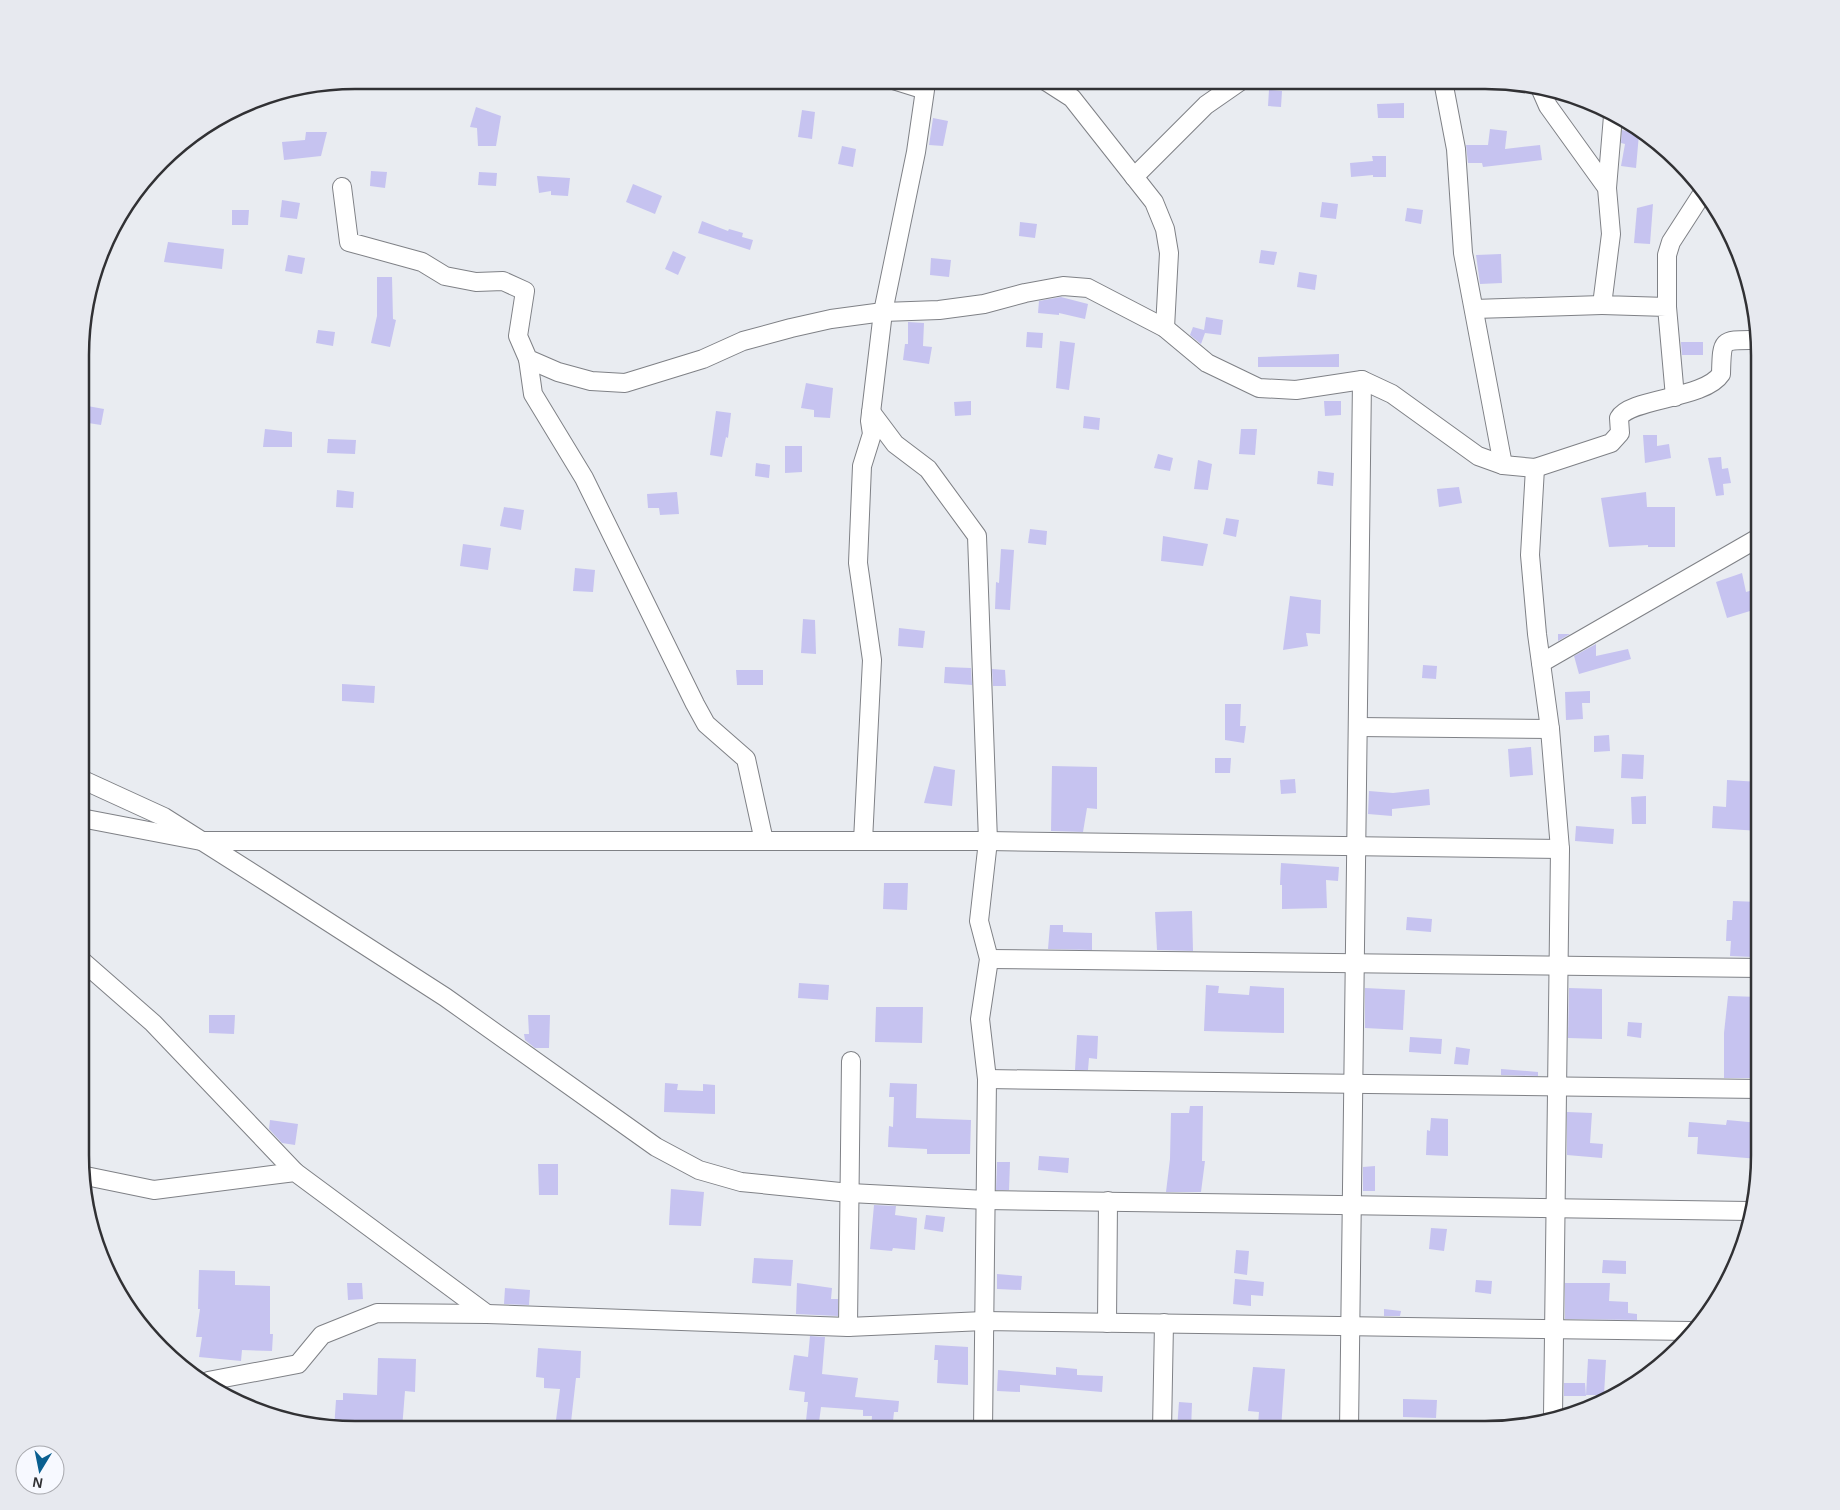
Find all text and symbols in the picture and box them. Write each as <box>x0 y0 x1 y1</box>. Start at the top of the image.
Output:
north arrow <box>15 1445 65 1495</box>
text: N <box>31 1474 44 1492</box>

